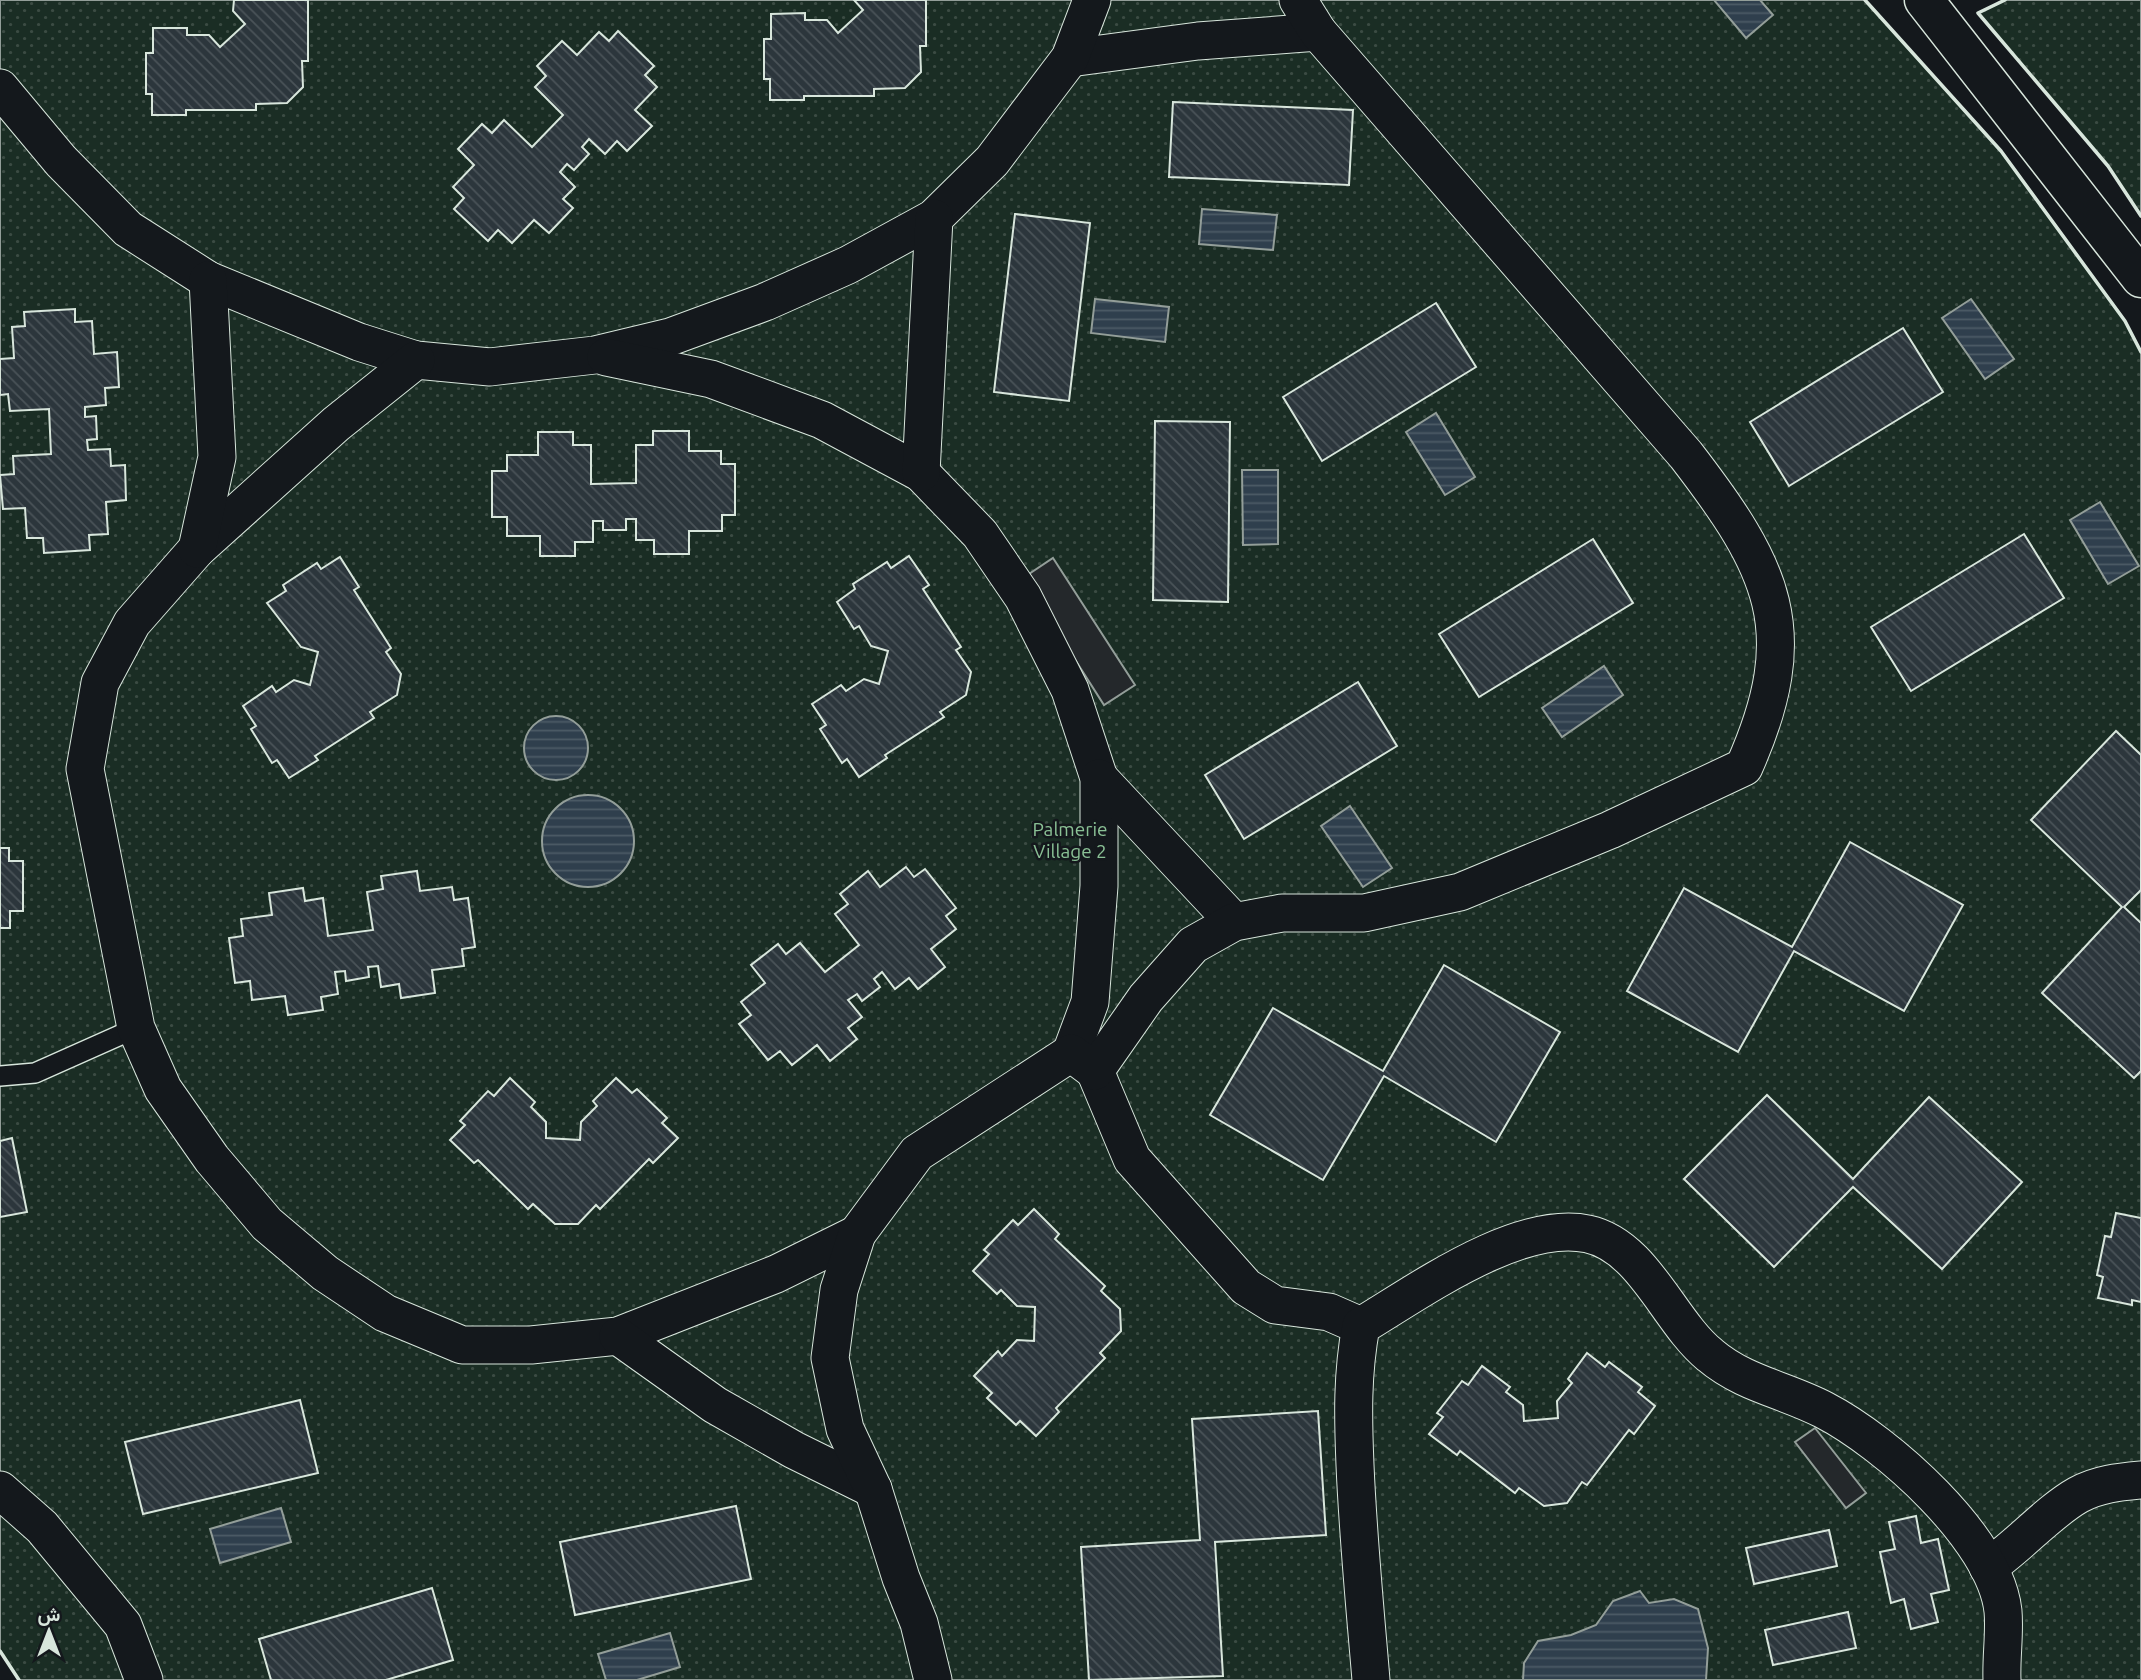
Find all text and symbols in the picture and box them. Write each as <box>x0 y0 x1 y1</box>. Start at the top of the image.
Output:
park label: Palmerie Village 2 <box>1032 818 1108 862</box>
north arrow <box>14 1596 84 1666</box>
text: ش <box>38 1603 61 1626</box>

